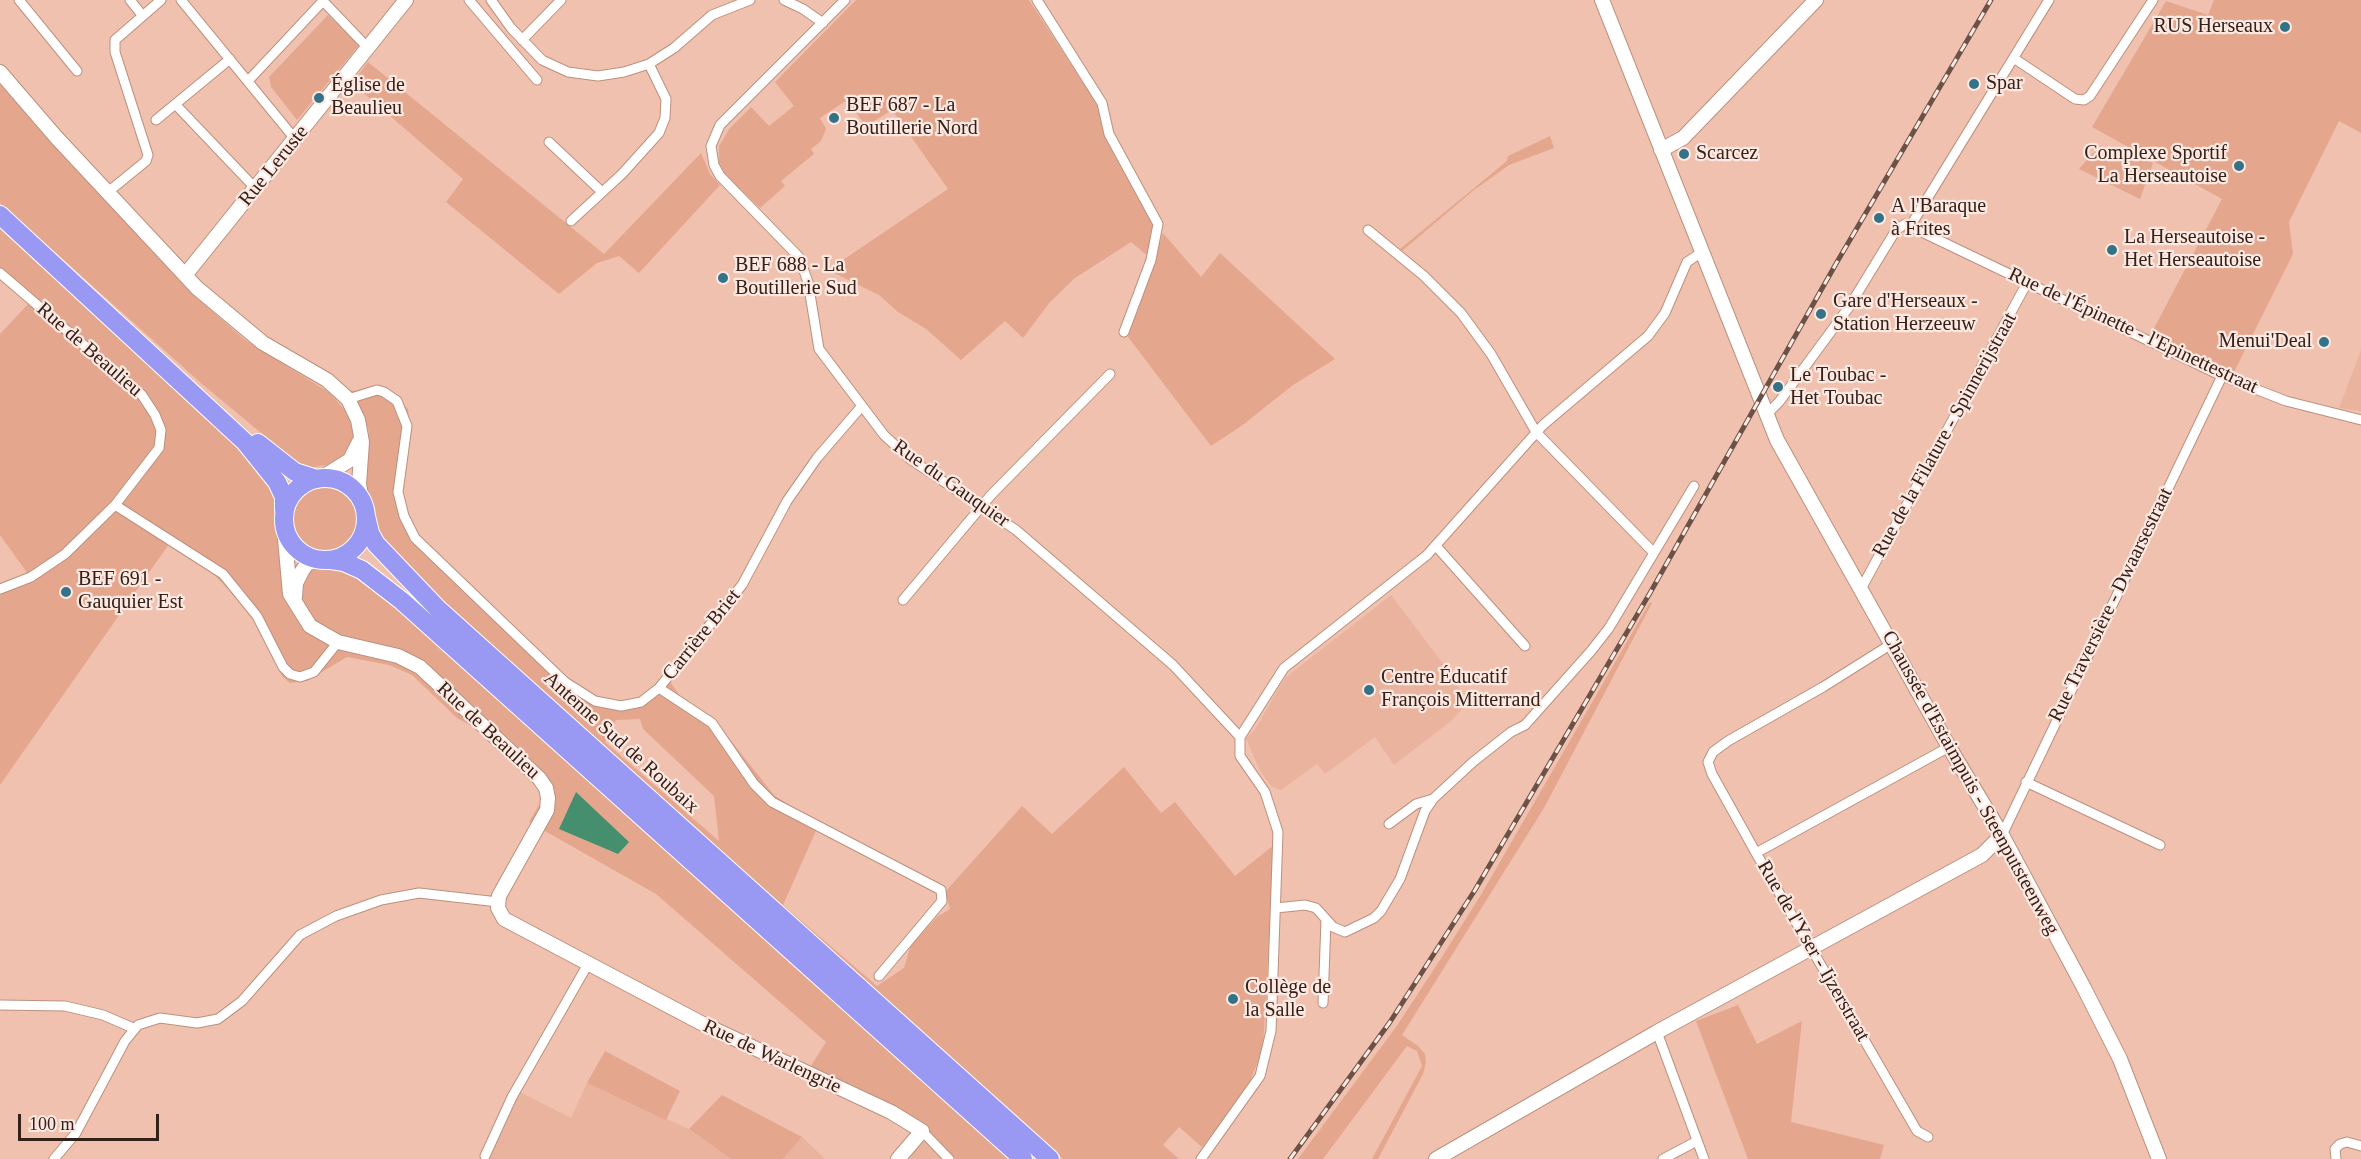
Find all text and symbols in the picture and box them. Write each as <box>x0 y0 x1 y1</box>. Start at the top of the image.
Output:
place label: RUS Herseaux <box>2154 15 2273 39</box>
marker: RUS Herseaux <box>2278 20 2292 34</box>
place label: Spar <box>1986 72 2023 96</box>
place label: Église de Beaulieu <box>331 74 405 121</box>
marker: Spar <box>1967 77 1981 91</box>
marker: Église de Beaulieu <box>312 91 326 105</box>
place label: BEF 687 - La Boutillerie Nord <box>846 94 978 141</box>
marker: BEF 687 - La Boutillerie Nord <box>827 111 841 125</box>
street label: Rue Leruste <box>234 121 314 211</box>
place label: Scarcez <box>1696 142 1758 166</box>
place label: Complexe Sportif La Herseautoise <box>2084 142 2227 189</box>
marker: Scarcez <box>1677 147 1691 161</box>
marker: Complexe Sportif La Herseautoise <box>2232 159 2246 173</box>
place label: A l'Baraque à Frites <box>1891 195 1986 242</box>
marker: A l'Baraque à Frites <box>1872 211 1886 225</box>
place label: La Herseautoise - Het Herseautoise <box>2124 226 2265 273</box>
marker: La Herseautoise - Het Herseautoise <box>2105 243 2119 257</box>
place label: BEF 688 - La Boutillerie Sud <box>735 254 857 301</box>
street label: Rue de l'Épinette - l'Epinettestraat <box>2004 263 2262 399</box>
marker: BEF 688 - La Boutillerie Sud <box>716 271 730 285</box>
place label: Gare d'Herseaux - Station Herzeeuw <box>1833 290 1978 337</box>
street label: Rue de Beaulieu <box>31 298 147 402</box>
marker: Gare d'Herseaux - Station Herzeeuw <box>1814 307 1828 321</box>
street label: Rue de la Filature - Spinnerijstraat <box>1868 308 2022 562</box>
place label: Menui'Deal <box>2218 330 2312 354</box>
marker: Menui'Deal <box>2317 335 2331 349</box>
place label: Le Toubac - Het Toubac <box>1790 364 1886 411</box>
marker: Le Toubac - Het Toubac <box>1771 380 1785 394</box>
street label: Rue du Gauquier <box>888 435 1014 533</box>
street label: Rue Traversière - Dwaarsestraat <box>2044 484 2178 726</box>
place label: BEF 691 - Gauquier Est <box>78 568 183 615</box>
marker: BEF 691 - Gauquier Est <box>59 585 73 599</box>
street label: Carrière Briet <box>658 585 746 685</box>
street label: Chaussée d'Estaimpuis - Steenputsteenweg <box>1876 627 2064 939</box>
place label: Centre Éducatif François Mitterrand <box>1381 666 1540 713</box>
street label: Antenne Sud de Roubaix <box>538 667 704 819</box>
street label: Rue de Beaulieu <box>431 677 545 785</box>
marker: Centre Éducatif François Mitterrand <box>1362 683 1376 697</box>
street label: Rue de l'Yser - Ijzerstraat <box>1751 856 1875 1046</box>
place label: Collège de la Salle <box>1245 976 1331 1023</box>
marker: Collège de la Salle <box>1226 992 1240 1006</box>
street label: Rue de Warlengrie <box>699 1015 845 1099</box>
scale bar <box>21 1102 162 1140</box>
text: 100 m <box>29 1114 75 1134</box>

